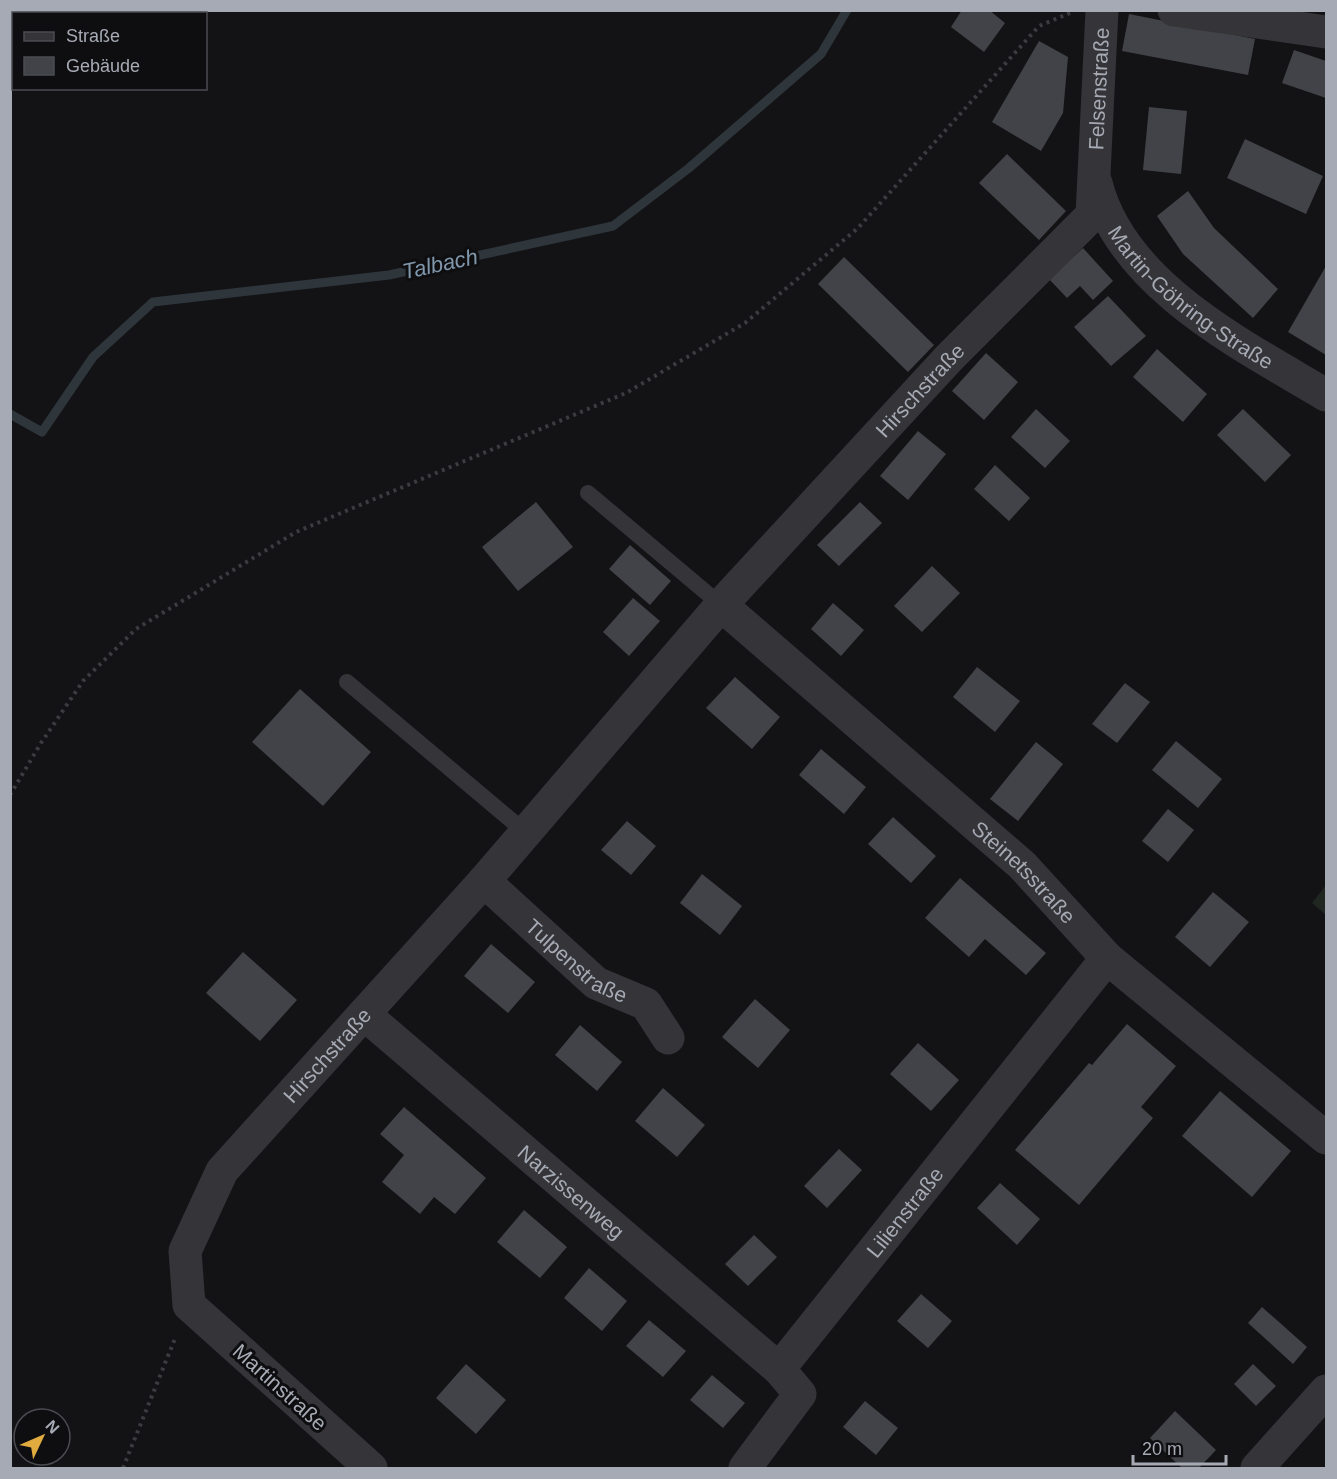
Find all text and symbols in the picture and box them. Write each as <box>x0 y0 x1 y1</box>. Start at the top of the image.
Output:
legend <box>12 12 207 90</box>
text: Straße <box>66 26 120 46</box>
street label: Felsenstraße <box>1084 27 1113 151</box>
text: Gebäude <box>66 56 140 76</box>
street label: Martin-Göhring-Straße <box>1104 221 1278 373</box>
water label: Talbach <box>400 244 480 284</box>
street label: Hirschstraße <box>871 338 969 441</box>
street label: Steinetsstraße <box>968 816 1080 927</box>
street label: Tulpenstraße <box>522 914 631 1006</box>
street label: Hirschstraße <box>278 1003 375 1107</box>
street label: Narzissenweg <box>514 1140 629 1243</box>
street label: Lilienstraße <box>862 1162 947 1261</box>
street label: Martinstraße <box>229 1339 331 1435</box>
north arrow <box>12 1407 72 1467</box>
text: N <box>42 1417 63 1437</box>
scale bar <box>1133 1428 1226 1466</box>
text: 20 m <box>1142 1439 1182 1459</box>

